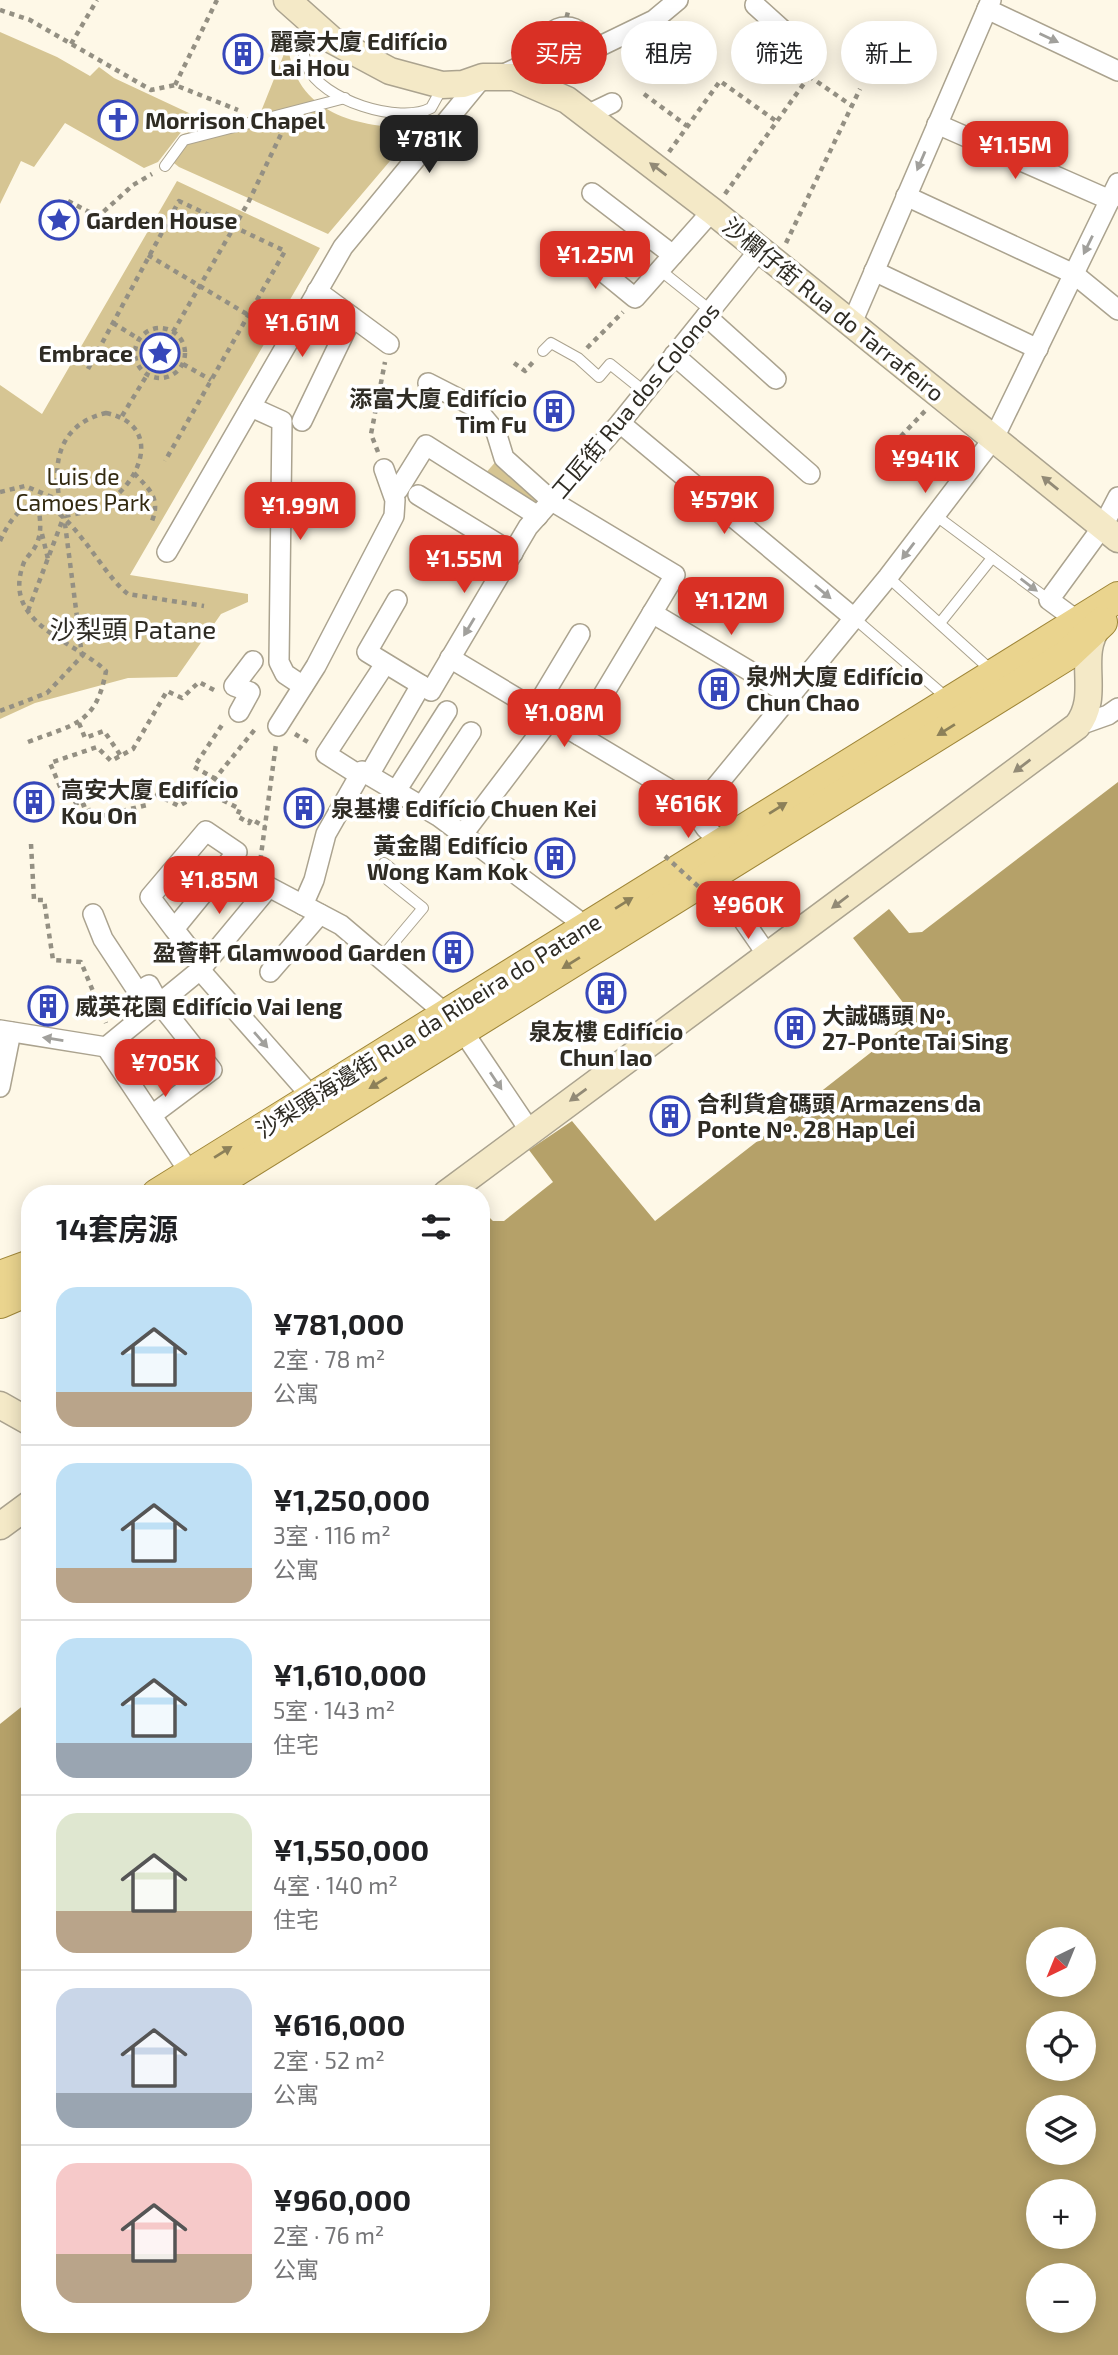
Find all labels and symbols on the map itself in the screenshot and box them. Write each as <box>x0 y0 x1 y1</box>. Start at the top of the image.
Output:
place label: 麗豪大廈 Edifício Lai Hou <box>270 27 448 81</box>
one-way arrow <box>1039 32 1059 44</box>
building icon: 麗豪大廈 Edifício Lai Hou <box>222 33 264 75</box>
church icon: Morrison Chapel <box>97 99 139 141</box>
place label: Morrison Chapel <box>145 106 325 134</box>
pin: ¥781K <box>380 116 478 175</box>
pin: ¥1.15M <box>958 122 1072 181</box>
one-way arrow <box>915 151 926 172</box>
one-way arrow <box>649 163 667 177</box>
place icon: Garden House <box>38 199 80 241</box>
place label: Garden House <box>86 206 238 234</box>
street label: 沙欄仔街 Rua do Tarrafeiro <box>718 211 950 407</box>
pin: ¥1.25M <box>538 232 652 291</box>
one-way arrow <box>1083 234 1094 255</box>
street label: 工匠街 Rua dos Colonos <box>545 297 725 503</box>
pin: ¥1.61M <box>245 300 359 359</box>
place icon: Embrace <box>139 332 181 374</box>
place label: Embrace <box>38 339 133 367</box>
place label: 添富大廈 Edifício Tim Fu <box>349 384 527 438</box>
building icon: 添富大廈 Edifício Tim Fu <box>533 390 575 432</box>
pin: ¥941K <box>876 435 974 495</box>
park label: Luis de Camoes Park <box>15 462 151 516</box>
pin: ¥579K <box>675 476 773 536</box>
one-way arrow <box>1041 476 1059 491</box>
pin: ¥1.99M <box>243 482 357 542</box>
pin: ¥1.55M <box>407 536 521 595</box>
one-way arrow <box>901 542 915 560</box>
pin: ¥1.12M <box>674 578 788 637</box>
one-way arrow <box>1020 578 1038 592</box>
one-way arrow <box>814 584 832 600</box>
district label: 沙梨頭 Patane <box>50 613 216 644</box>
one-way arrow <box>463 617 475 636</box>
place label: 泉州大廈 Edifício Chun Chao <box>746 662 924 716</box>
building icon: 泉州大廈 Edifício Chun Chao <box>698 668 740 710</box>
pin: ¥1.08M <box>507 690 621 749</box>
one-way arrow <box>937 723 956 736</box>
one-way arrow <box>1013 759 1031 773</box>
place label: 高安大廈 Edifício Kou On <box>61 775 239 829</box>
pin: ¥616K <box>639 780 737 840</box>
building icon: 高安大廈 Edifício Kou On <box>13 781 55 823</box>
building icon: 泉基樓 Edifício Chuen Kei <box>283 787 325 829</box>
place label: 泉基樓 Edifício Chuen Kei <box>331 794 597 822</box>
one-way arrow <box>769 801 788 814</box>
place label: 黃金閣 Edifício Wong Kam Kok <box>367 831 528 885</box>
building icon: 黃金閣 Edifício Wong Kam Kok <box>534 837 576 879</box>
pin: ¥1.85M <box>162 856 276 916</box>
pin: ¥960K <box>699 881 797 941</box>
one-way arrow <box>831 895 849 909</box>
one-way arrow <box>615 897 634 910</box>
street label: 沙梨頭海邊街 Rua da Ribeira do Patane <box>250 907 606 1143</box>
building icon: 盈薈軒 Glamwood Garden <box>432 931 474 973</box>
place label: 盈薈軒 Glamwood Garden <box>153 938 426 966</box>
one-way arrow <box>562 956 581 969</box>
building icon: 泉友樓 Edifício Chun Iao <box>585 972 627 1014</box>
building icon: 威英花園 Edifício Vai Ieng <box>27 985 69 1027</box>
place label: 威英花園 Edifício Vai Ieng <box>75 992 343 1020</box>
place label: 大誠碼頭 Nº. 27-Ponte Tai Sing <box>822 1001 1009 1055</box>
building icon: 大誠碼頭 Nº. 27-Ponte Tai Sing <box>774 1007 816 1049</box>
place label: 泉友樓 Edifício Chun Iao <box>529 1017 683 1071</box>
one-way arrow <box>253 1031 269 1049</box>
one-way arrow <box>42 1033 64 1044</box>
pin: ¥705K <box>116 1040 214 1099</box>
one-way arrow <box>489 1071 502 1090</box>
one-way arrow <box>368 1076 388 1089</box>
one-way arrow <box>569 1088 587 1102</box>
place label: 合利貨倉碼頭 Armazens da Ponte Nº. 28 Hap Lei <box>697 1089 981 1143</box>
building icon: 合利貨倉碼頭 Armazens da Ponte Nº. 28 Hap Lei <box>649 1095 691 1137</box>
one-way arrow <box>213 1146 233 1159</box>
north arrow <box>1026 1927 1096 1997</box>

